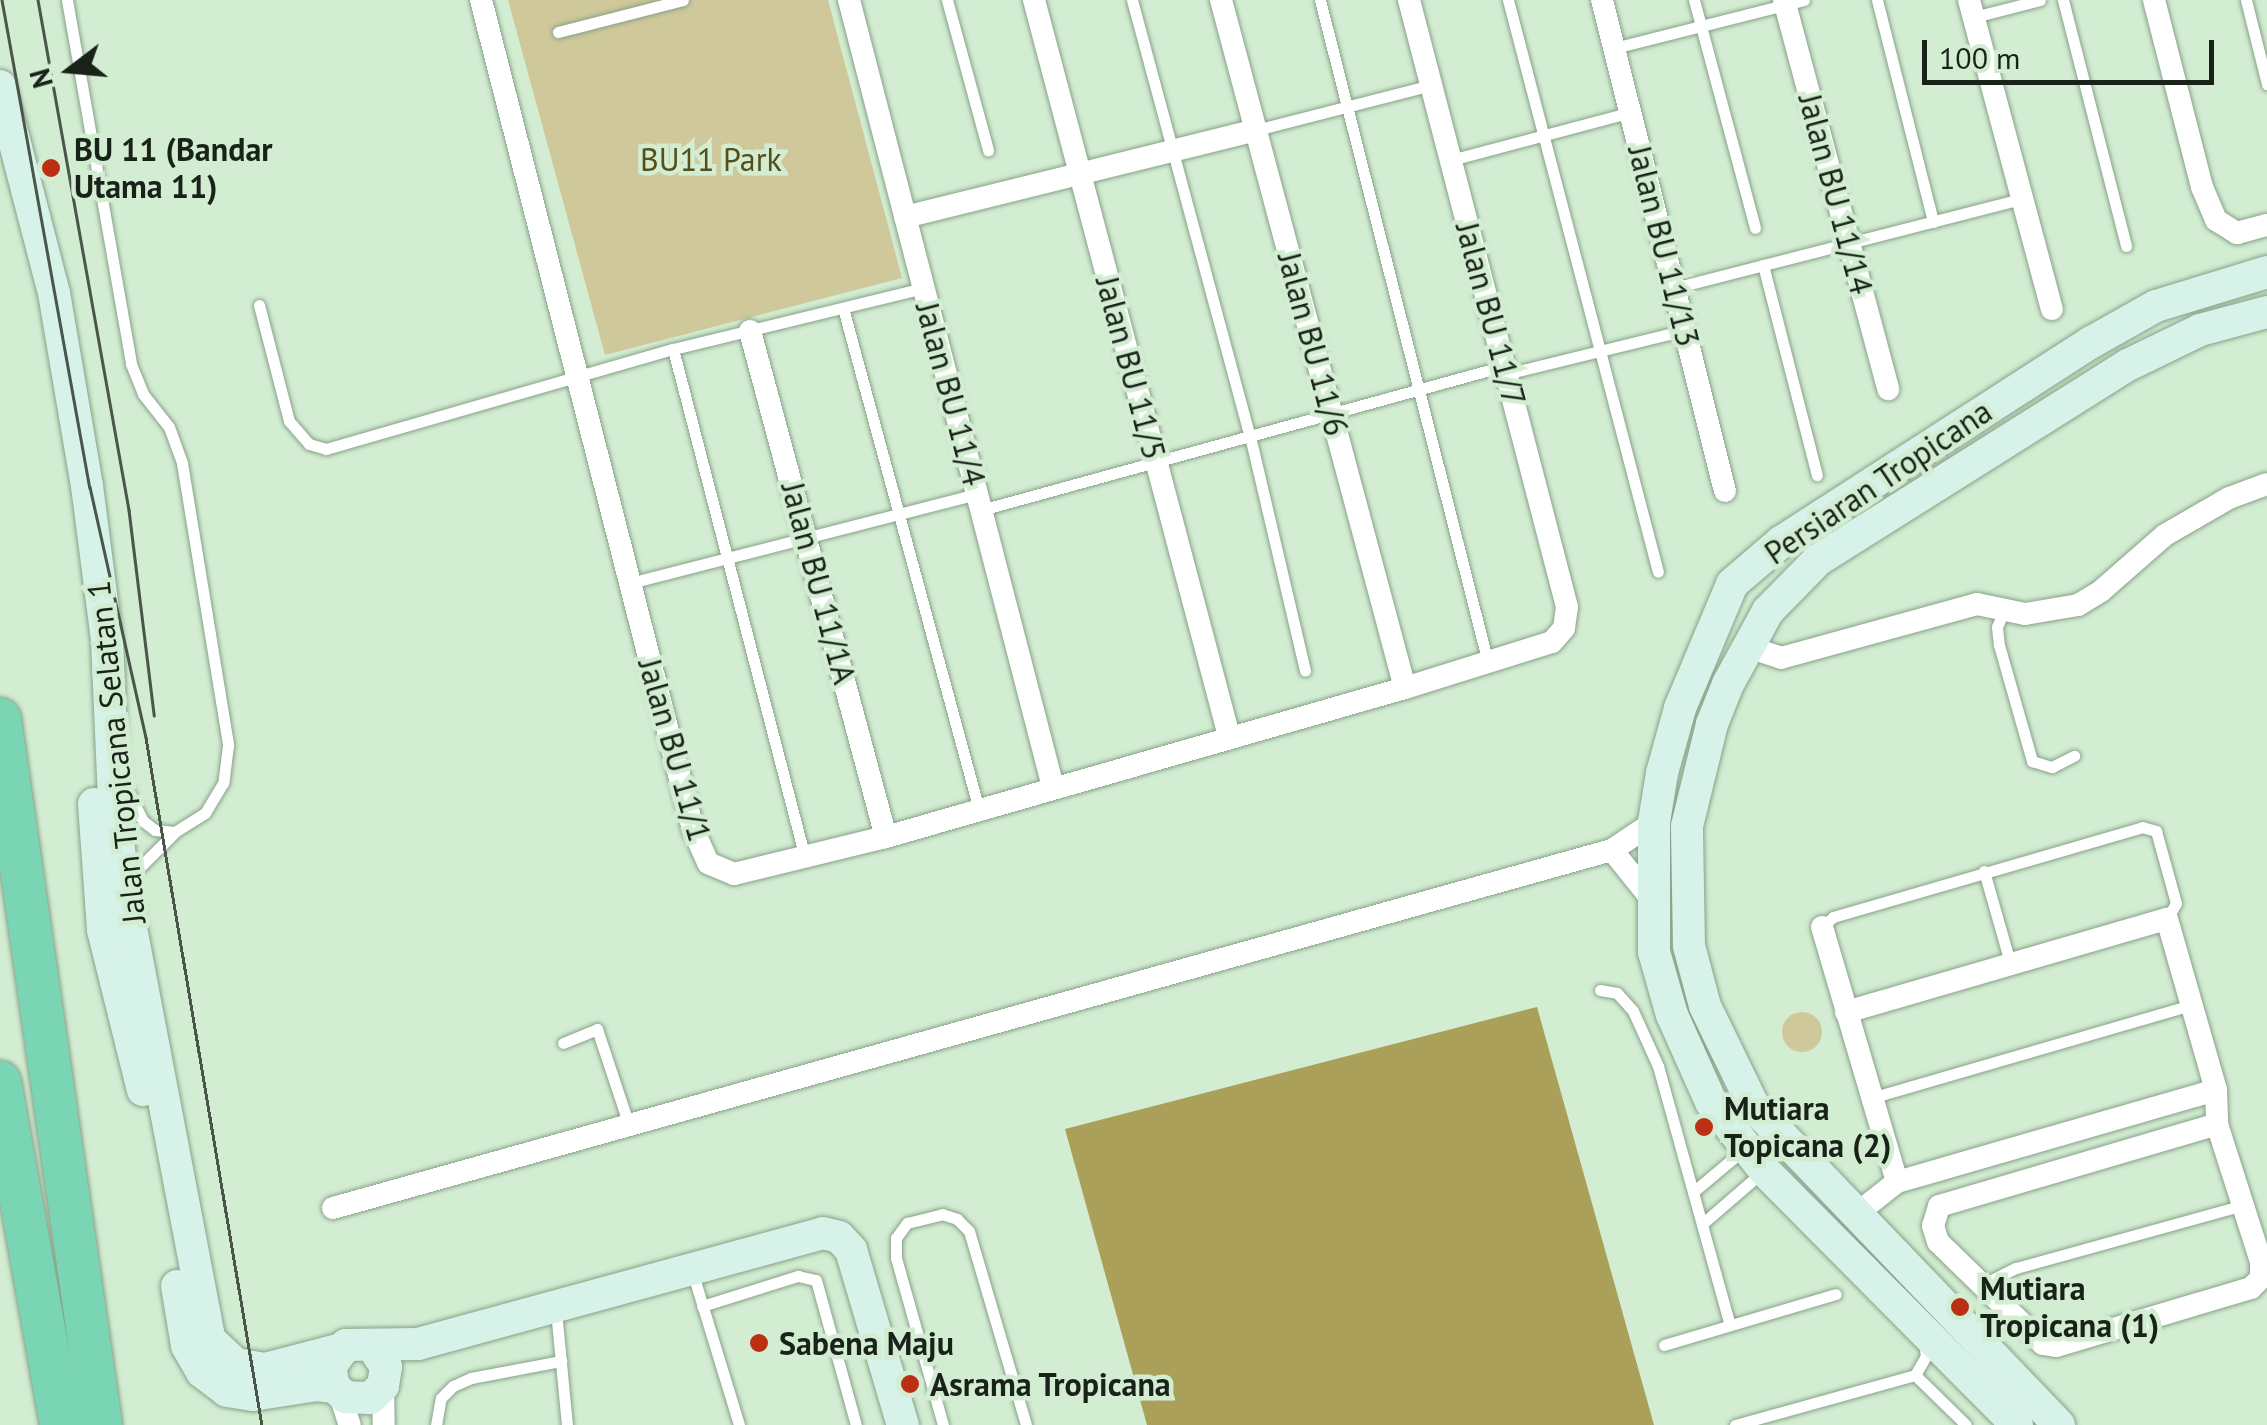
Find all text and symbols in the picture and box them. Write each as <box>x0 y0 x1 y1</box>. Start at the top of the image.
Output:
north arrow <box>20 20 120 120</box>
scale bar <box>1927 20 2220 82</box>
text: 100 m <box>1939 38 2020 77</box>
text: N <box>20 64 61 92</box>
street label: Jalan BU 11/14 <box>1791 90 1881 298</box>
place label: BU 11 (Bandar Utama 11) <box>74 131 272 206</box>
park label: BU11 Park <box>640 140 782 178</box>
street label: Jalan BU 11/13 <box>1620 142 1708 350</box>
marker: BU 11 (Bandar Utama 11) <box>38 155 64 181</box>
street label: Jalan BU 11/7 <box>1448 218 1534 410</box>
street label: Jalan BU 11/6 <box>1270 248 1356 440</box>
street label: Jalan BU 11/5 <box>1088 272 1174 464</box>
street label: Jalan BU 11/4 <box>908 298 994 490</box>
street label: Persiaran Tropicana <box>1757 392 1999 572</box>
street label: Jalan BU 11/1A <box>774 478 864 688</box>
street label: Jalan Tropicana Selatan 1 <box>79 578 153 926</box>
street label: Jalan BU 11/1 <box>631 654 719 846</box>
place label: Mutiara Topicana (2) <box>1724 1090 1891 1165</box>
marker: Mutiara Topicana (2) <box>1693 1116 1715 1138</box>
place label: Mutiara Tropicana (1) <box>1980 1270 2159 1345</box>
marker: Mutiara Tropicana (1) <box>1949 1296 1971 1318</box>
place label: Sabena Maju <box>779 1324 954 1362</box>
marker: Sabena Maju <box>748 1332 770 1354</box>
place label: Asrama Tropicana <box>930 1365 1172 1403</box>
marker: Asrama Tropicana <box>899 1373 921 1395</box>

